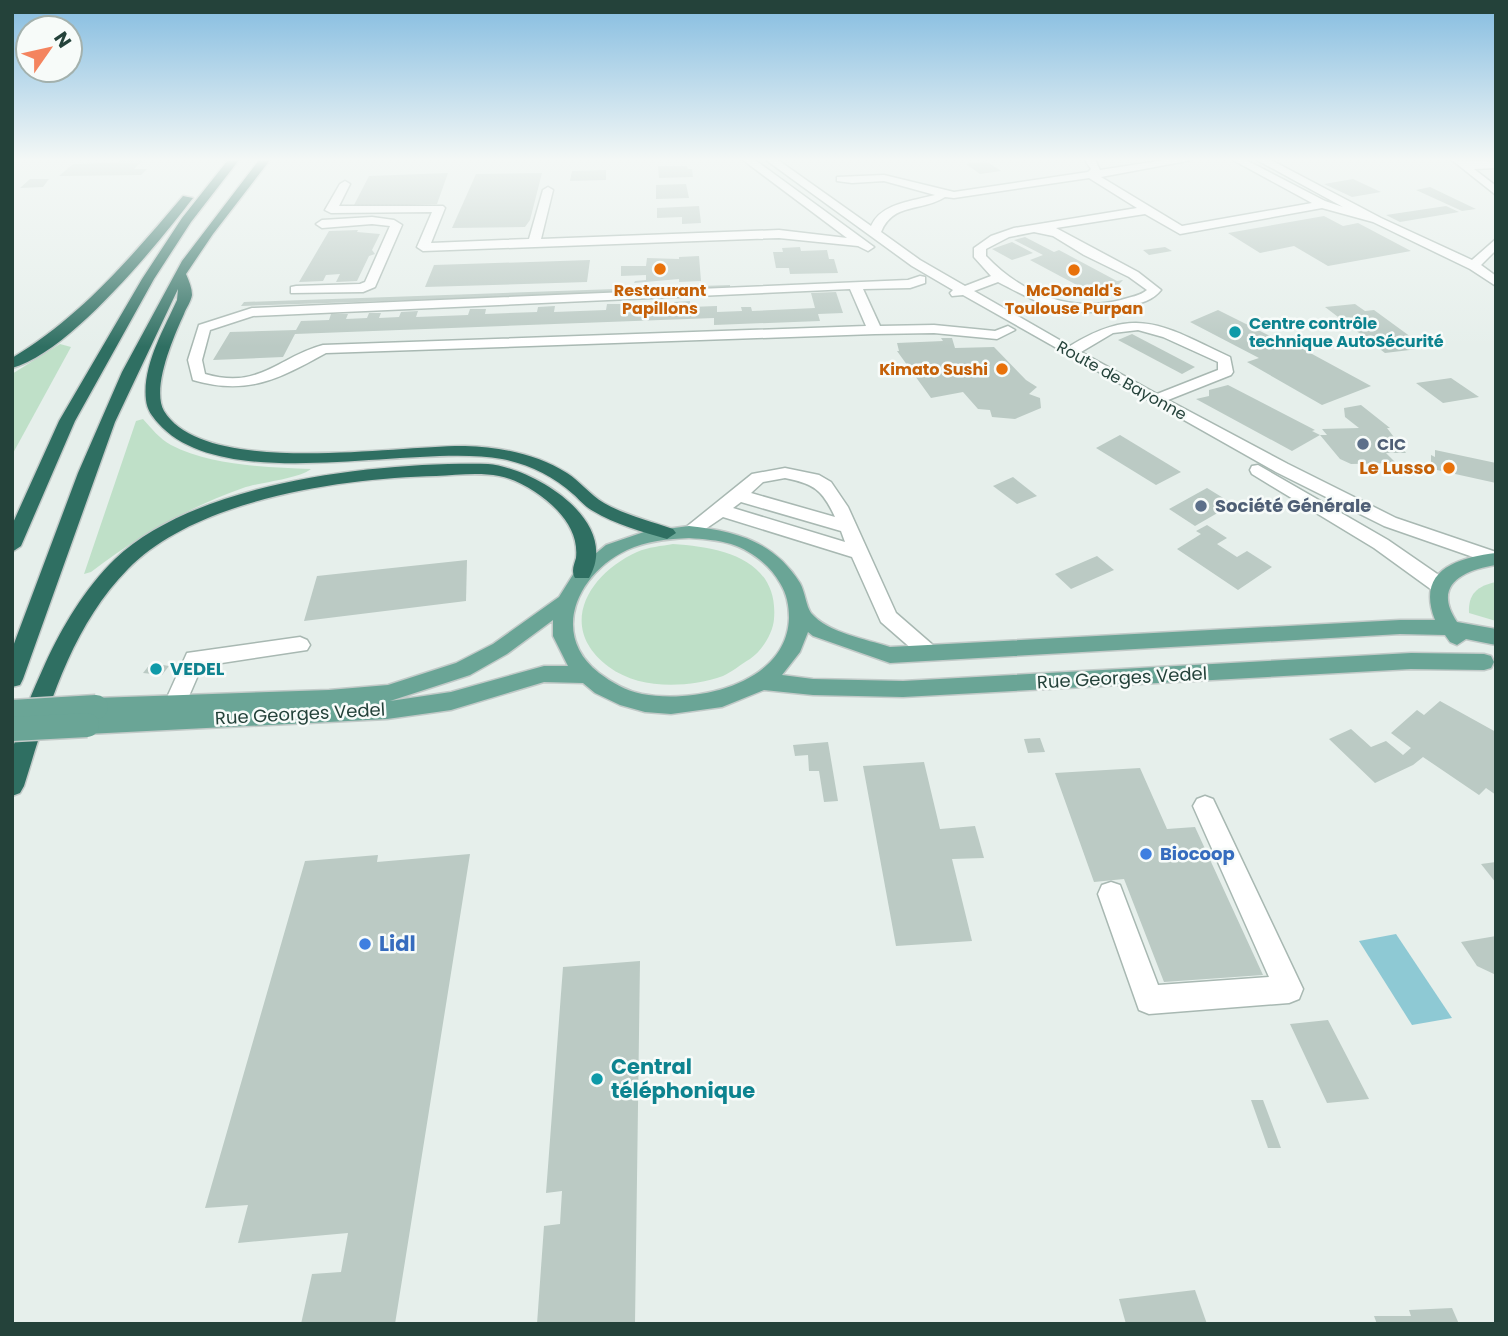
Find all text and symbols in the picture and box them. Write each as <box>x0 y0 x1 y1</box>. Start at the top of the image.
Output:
north arrow <box>14 14 84 84</box>
text: N <box>47 26 78 53</box>
marker: Restaurant Papillons <box>652 261 668 277</box>
marker: McDonald's Toulouse Purpan <box>1066 262 1082 278</box>
place label: Restaurant Papillons <box>614 279 706 320</box>
place label: McDonald's Toulouse Purpan <box>1005 279 1143 320</box>
place label: Centre contrôle technique AutoSécurité <box>1249 312 1444 353</box>
marker: Centre contrôle technique AutoSécurité <box>1227 324 1243 340</box>
street label: Route de Bayonne <box>1053 335 1191 426</box>
place label: Kimato Sushi <box>879 358 988 381</box>
marker: Kimato Sushi <box>994 361 1010 377</box>
place label: CIC <box>1377 433 1406 456</box>
marker: CIC <box>1355 436 1371 452</box>
place label: Le Lusso <box>1359 455 1435 480</box>
marker: Le Lusso <box>1441 460 1457 476</box>
place label: Société Générale <box>1215 493 1371 518</box>
marker: Société Générale <box>1193 498 1209 514</box>
place label: VEDEL <box>170 656 225 681</box>
marker: VEDEL <box>148 661 164 677</box>
street label: Rue Georges Vedel <box>1036 661 1208 694</box>
street label: Rue Georges Vedel <box>214 697 386 730</box>
place label: Biocoop <box>1160 841 1235 866</box>
marker: Biocoop <box>1138 846 1154 862</box>
place label: Lidl <box>379 929 416 958</box>
marker: Lidl <box>357 936 373 952</box>
place label: Central téléphonique <box>611 1052 755 1105</box>
marker: Central téléphonique <box>589 1071 605 1087</box>

